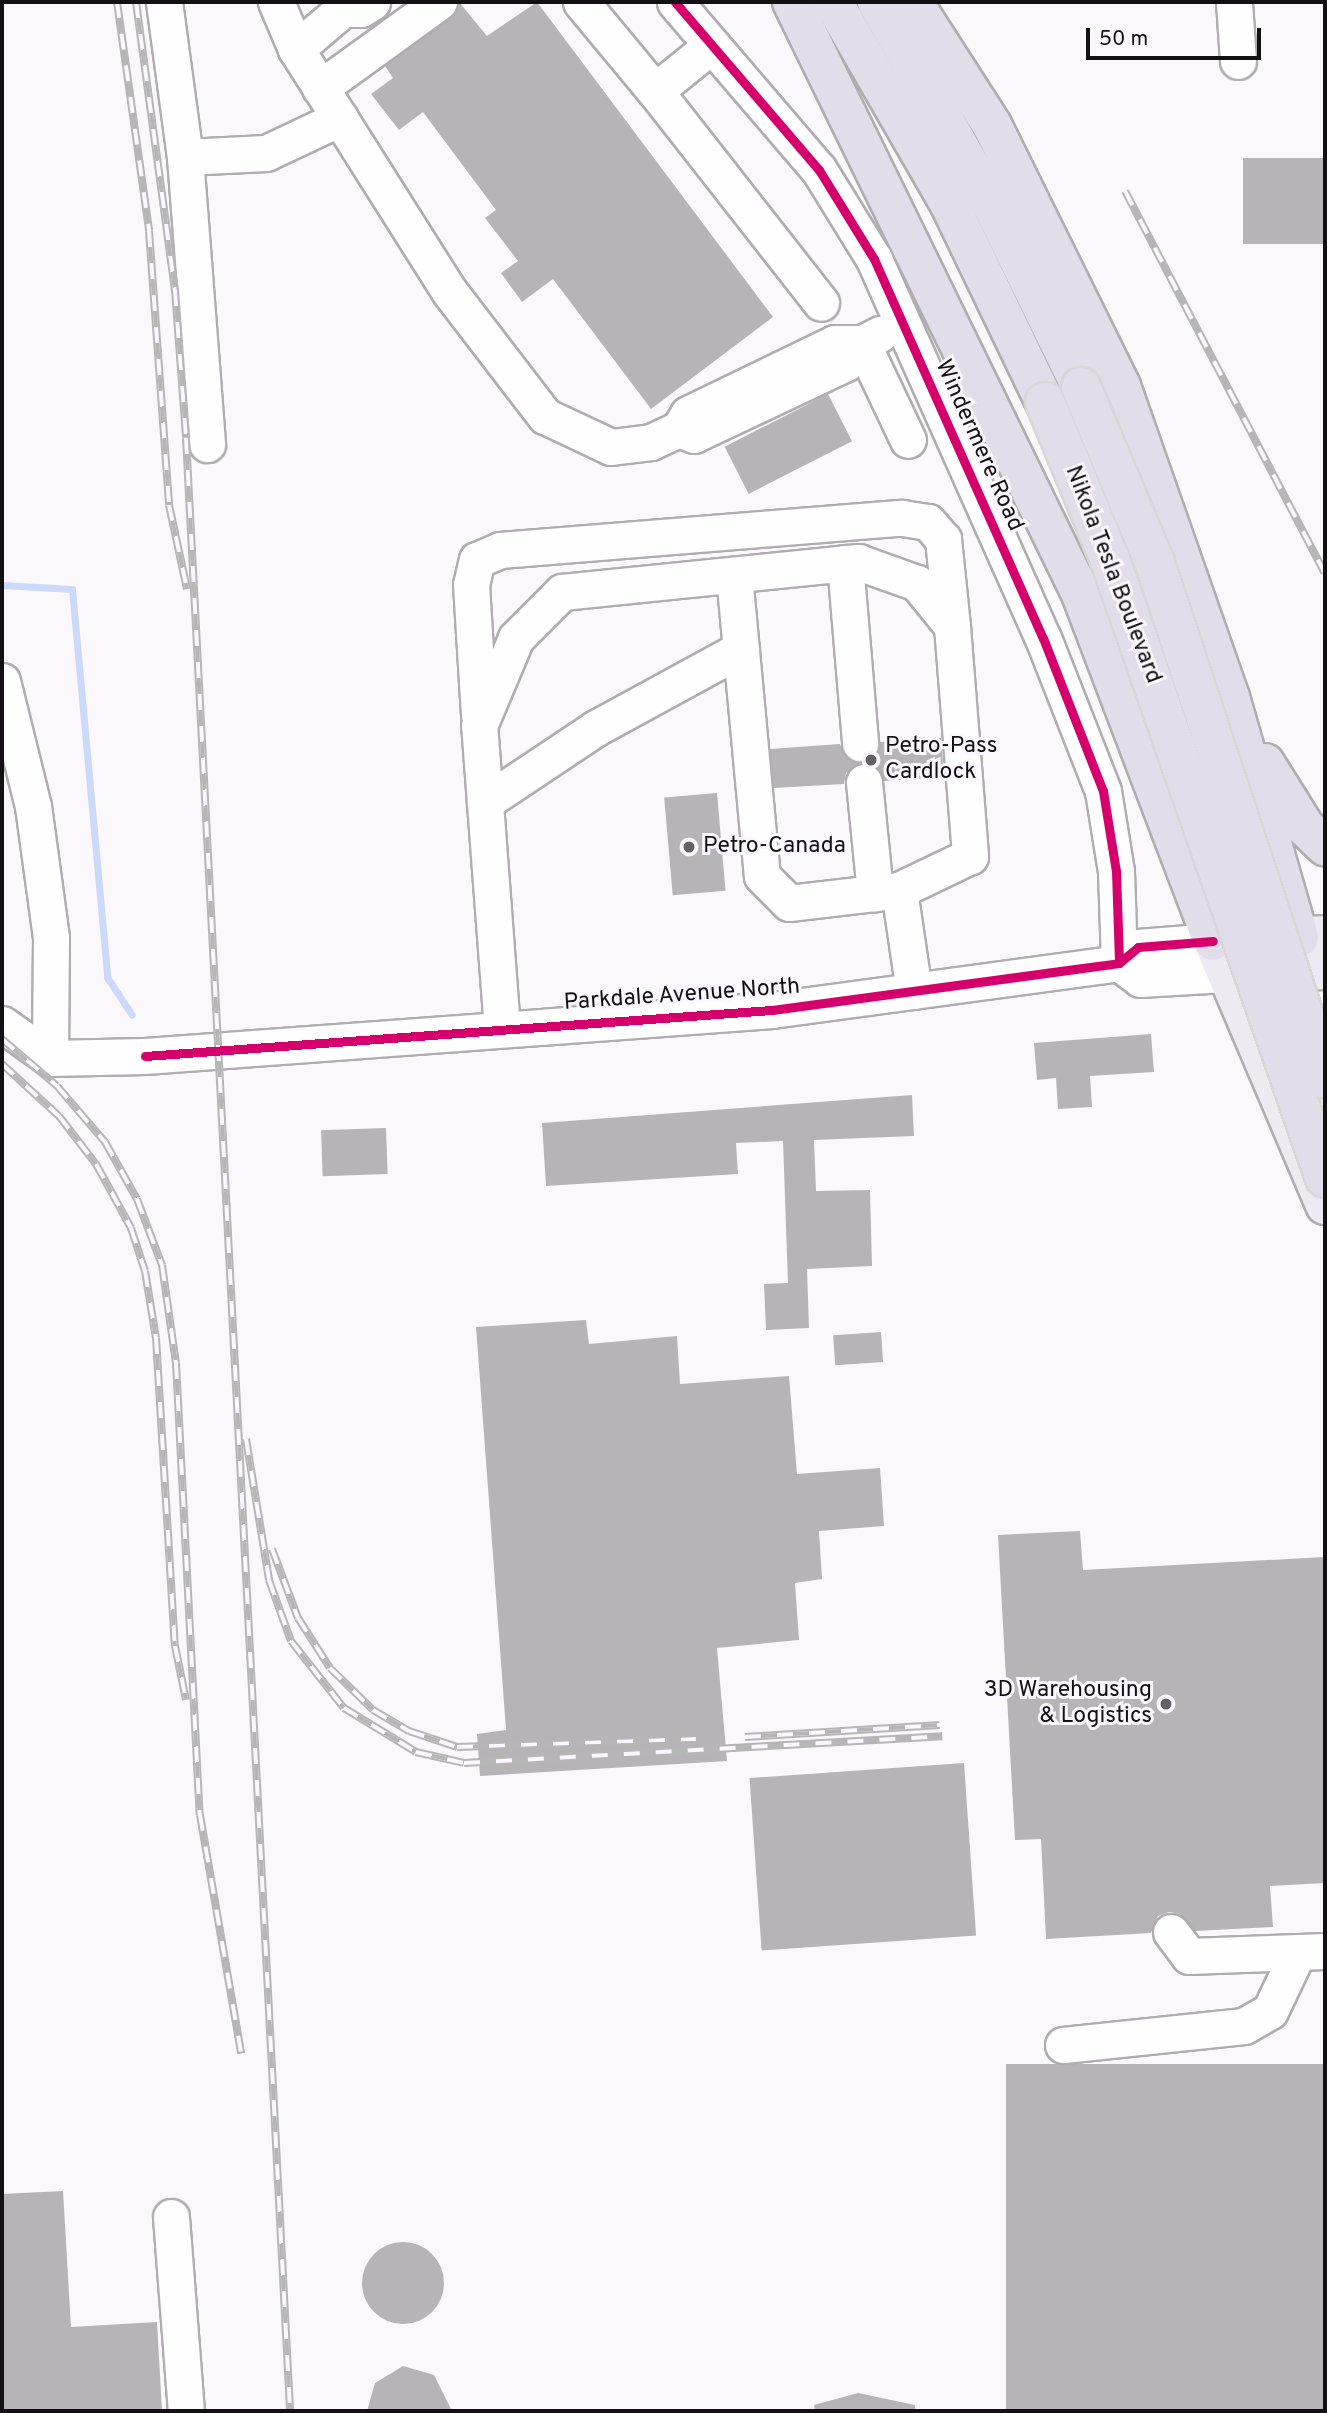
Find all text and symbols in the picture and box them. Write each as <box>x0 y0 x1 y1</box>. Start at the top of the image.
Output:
scale bar <box>1089 14 1264 58</box>
text: 50 m <box>1099 26 1148 53</box>
street label: Windermere Road <box>928 356 1028 536</box>
street label: Nikola Tesla Boulevard <box>1058 462 1166 688</box>
place label: Petro-Pass Cardlock <box>885 733 997 787</box>
marker: Petro-Pass Cardlock <box>863 752 879 768</box>
place label: Petro-Canada <box>703 833 846 861</box>
marker: Petro-Canada <box>681 839 697 855</box>
street label: Parkdale Avenue North <box>563 974 801 1018</box>
place label: 3D Warehousing & Logistics <box>983 1677 1152 1731</box>
marker: 3D Warehousing & Logistics <box>1158 1696 1174 1712</box>

